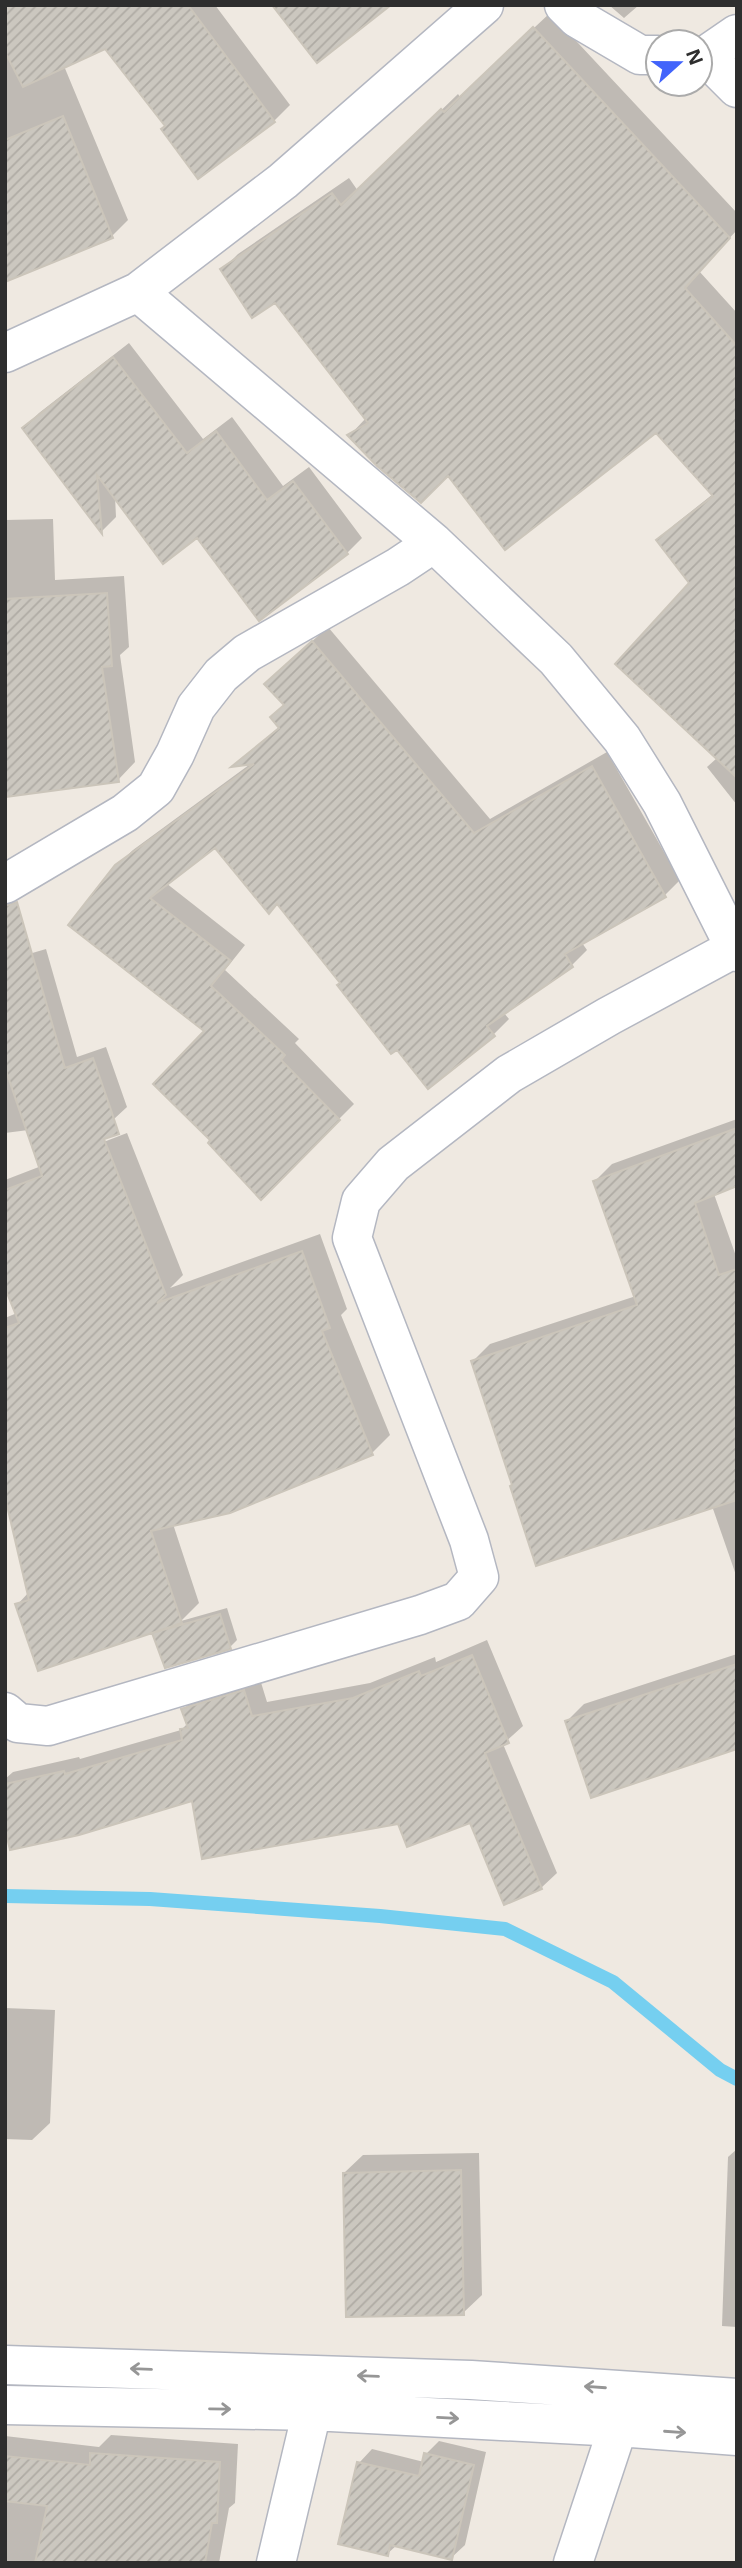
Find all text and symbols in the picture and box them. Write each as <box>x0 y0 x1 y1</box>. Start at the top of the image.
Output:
north arrow <box>644 28 714 98</box>
text: N <box>680 45 710 69</box>
one-way arrow <box>130 2363 153 2376</box>
one-way arrow <box>357 2370 380 2383</box>
one-way arrow <box>584 2381 607 2394</box>
one-way arrow <box>209 2402 232 2416</box>
one-way arrow <box>436 2412 459 2425</box>
one-way arrow <box>663 2426 686 2439</box>

